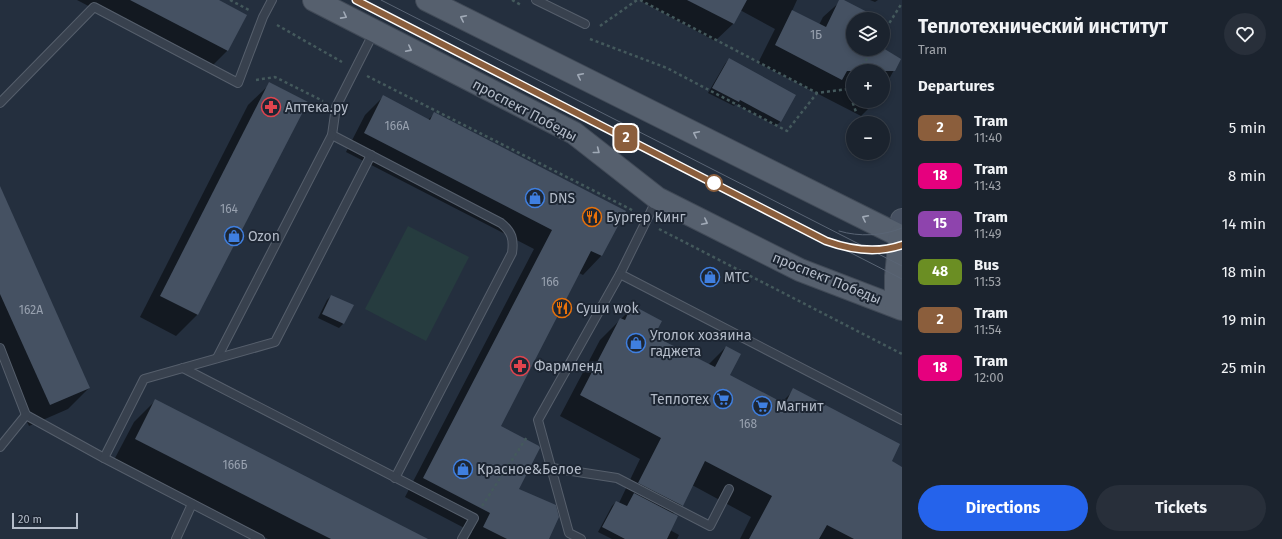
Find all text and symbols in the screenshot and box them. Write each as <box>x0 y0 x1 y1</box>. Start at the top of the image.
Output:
one-way arrow <box>340 11 348 18</box>
map controls <box>846 12 890 160</box>
button: layers <box>846 12 890 56</box>
button: heart <box>1224 13 1266 55</box>
one-way arrow <box>460 15 468 23</box>
text: Теплотехнический институт <box>918 15 1168 38</box>
house number: 1Б <box>810 28 822 42</box>
text: Tram <box>918 42 947 57</box>
one-way arrow <box>405 44 412 52</box>
button: + <box>846 64 890 108</box>
one-way arrow <box>577 73 584 81</box>
street label: проспект Победы <box>470 76 580 145</box>
text: Departures <box>918 77 995 95</box>
pharmacy icon: Аптека.ру <box>260 96 282 118</box>
place label: Аптека.ру <box>285 99 348 116</box>
text: Tram <box>974 112 1008 130</box>
button: − <box>846 116 890 160</box>
house number: 166А <box>385 119 410 133</box>
text: 2 <box>936 119 944 136</box>
text: 5 min <box>1229 119 1266 137</box>
line badge: 2 <box>613 125 639 151</box>
text: 2 <box>622 129 630 146</box>
text: 11:40 <box>974 130 1002 145</box>
one-way arrow <box>693 131 701 139</box>
one-way arrow <box>592 147 599 154</box>
text: Tram <box>974 160 1008 178</box>
text: 18 <box>933 167 947 184</box>
text: 8 min <box>1228 167 1266 185</box>
unlabelled marker <box>705 174 723 192</box>
text: 11:43 <box>974 178 1001 193</box>
shop icon: DNS <box>524 187 546 209</box>
place label: DNS <box>549 190 576 207</box>
house number: 164 <box>220 202 239 216</box>
restaurant icon: Бургер Кинг <box>581 206 603 228</box>
text: Tram <box>974 208 1008 226</box>
place label: Бургер Кинг <box>606 209 686 226</box>
one-way arrow <box>862 215 869 223</box>
text: 15 <box>933 215 947 232</box>
text: 14 min <box>1222 215 1266 233</box>
one-way arrow <box>700 217 708 225</box>
shop icon: Ozon <box>223 225 245 247</box>
text: 11:49 <box>974 226 1002 241</box>
place label: Ozon <box>248 228 280 245</box>
street label: проспект Победы <box>770 249 884 308</box>
text: Bus <box>974 256 999 274</box>
text: 48 <box>932 263 948 280</box>
text: 18 min <box>1221 263 1266 281</box>
shop icon: МТС <box>699 266 721 288</box>
place label: МТС <box>724 269 749 286</box>
text: 11:53 <box>974 274 1001 289</box>
house number: 166 <box>541 275 559 289</box>
restaurant icon: Суши wok <box>551 297 573 319</box>
place label: Суши wok <box>576 300 639 317</box>
house number: 162А <box>19 303 43 317</box>
text: Tram <box>974 304 1008 322</box>
text: 2 <box>936 311 944 328</box>
text: 19 min <box>1222 311 1266 329</box>
text: 11:54 <box>974 322 1002 337</box>
place label: Уголок хозяина гаджета <box>650 327 752 360</box>
shop icon: Уголок хозяина гаджета <box>625 332 647 354</box>
text: Tram <box>974 352 1008 370</box>
pharmacy icon: Фармленд <box>509 355 531 377</box>
place label: Фармленд <box>534 358 603 375</box>
text: 18 <box>933 359 947 376</box>
text: 25 min <box>1221 359 1266 377</box>
text: 12:00 <box>974 370 1004 385</box>
supermarket icon: Теплотех <box>712 388 734 410</box>
place label: Теплотех <box>650 391 709 408</box>
supermarket icon: Магнит <box>751 395 773 417</box>
place label: Магнит <box>776 398 824 415</box>
house number: 168 <box>739 417 757 431</box>
house number: 166Б <box>223 458 248 472</box>
shop icon: Красное&Белое <box>452 458 474 480</box>
place label: Красное&Белое <box>477 461 582 478</box>
button: Directions <box>918 485 1088 531</box>
button: Tickets <box>1096 485 1266 531</box>
scale bar <box>12 511 78 530</box>
text: 20 m <box>18 513 42 526</box>

